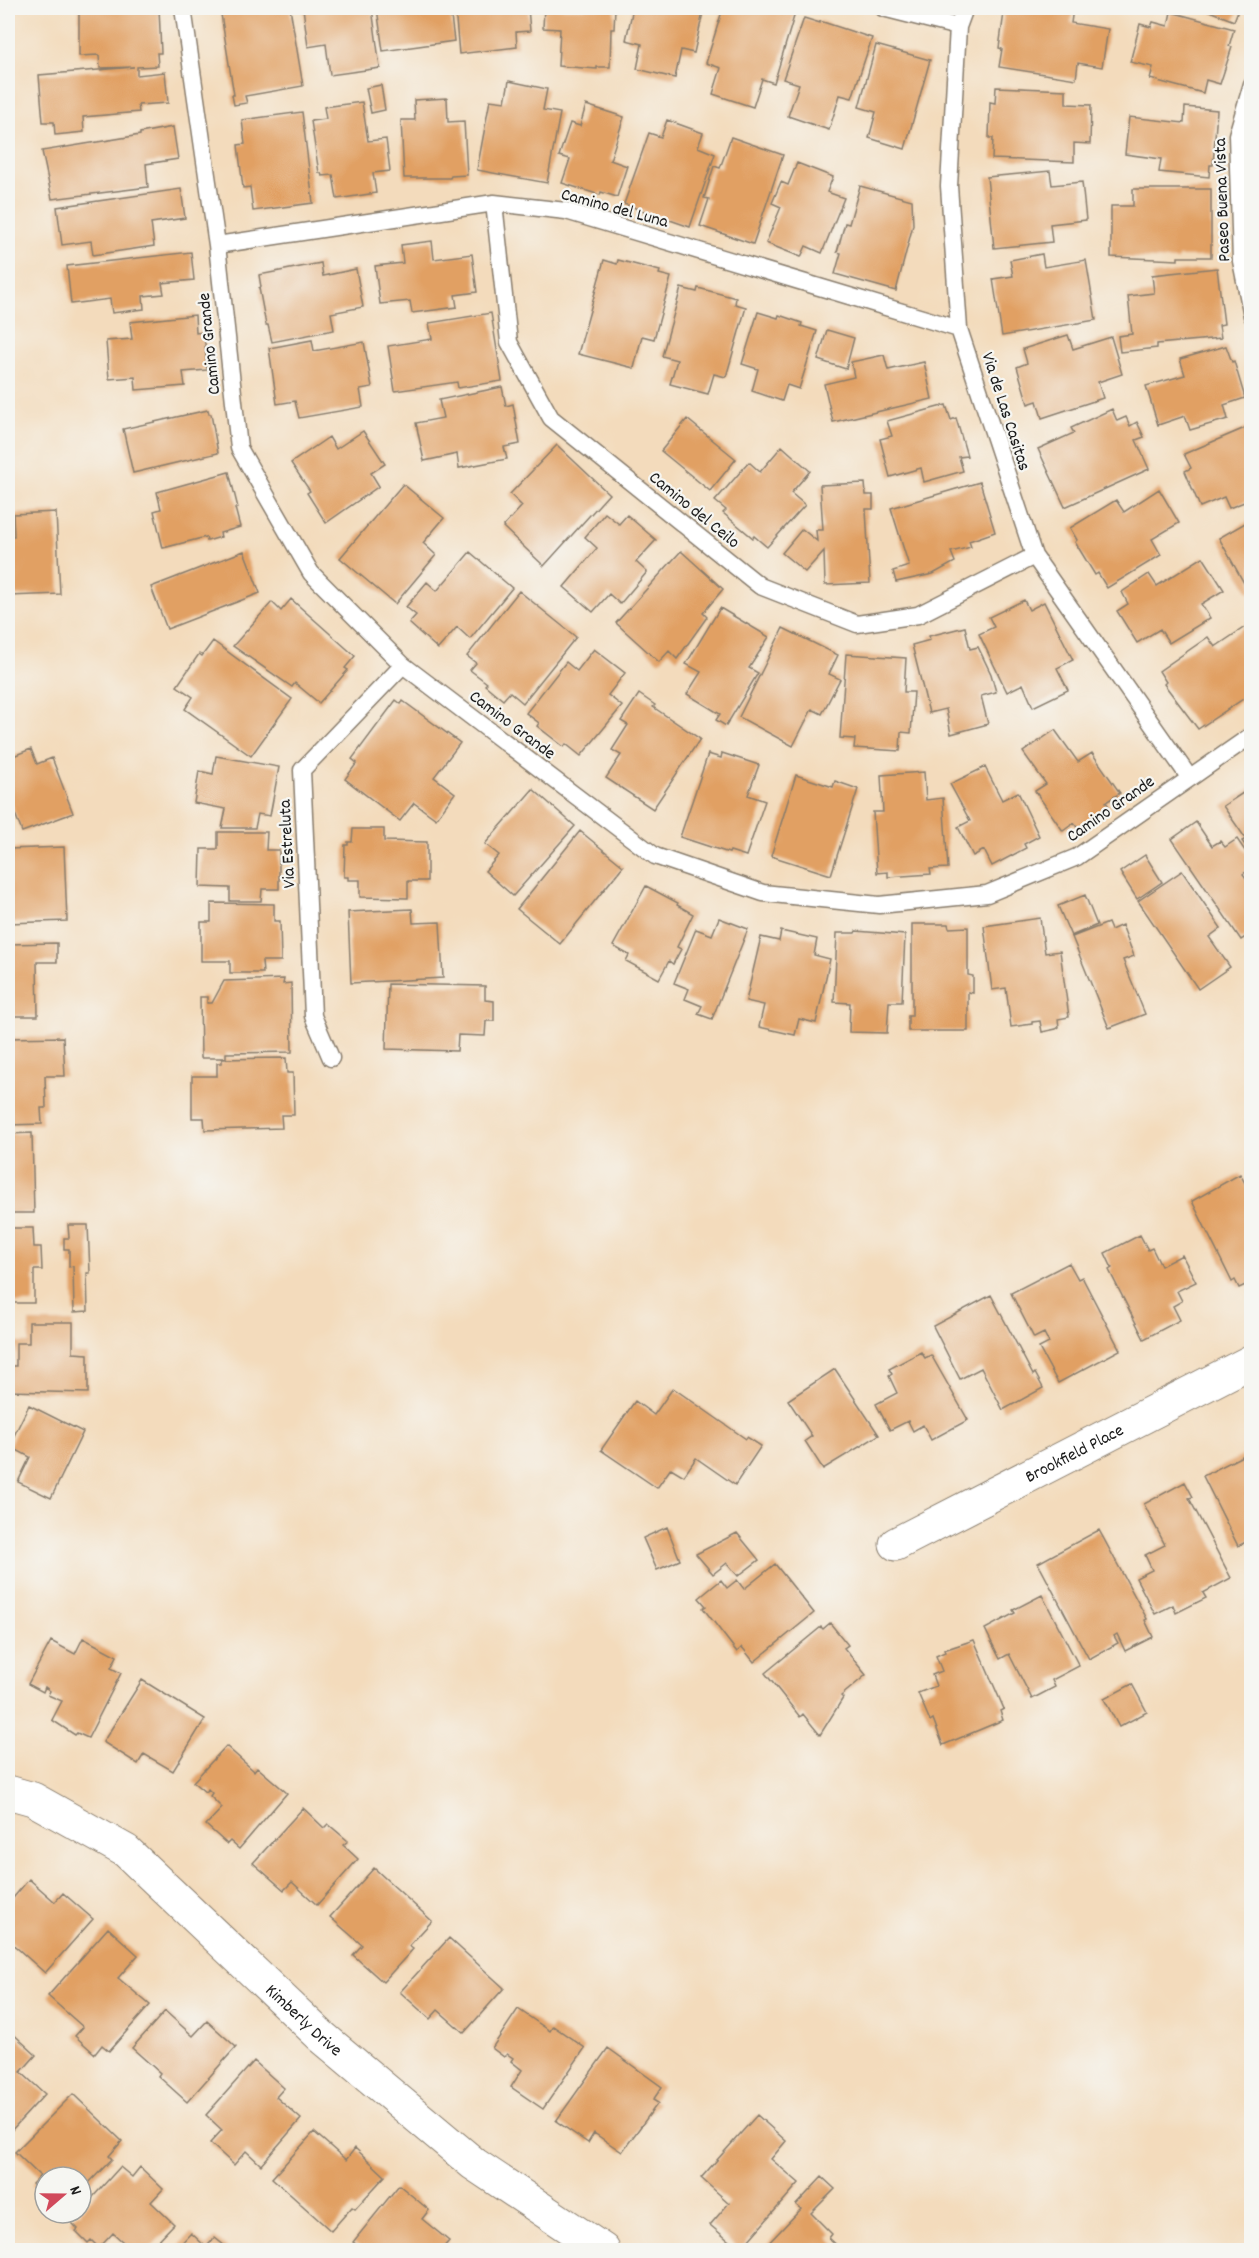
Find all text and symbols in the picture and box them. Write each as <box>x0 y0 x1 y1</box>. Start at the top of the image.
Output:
street label: Paseo Buena Vista <box>1209 137 1238 262</box>
street label: Camino del Luna <box>558 183 671 236</box>
street label: Camino Grande <box>193 291 228 396</box>
street label: Via de Las Casitas <box>974 349 1036 474</box>
street label: Camino del Ceilo <box>643 466 744 555</box>
street label: Camino Grande <box>463 685 560 767</box>
street label: Camino Grande <box>1062 770 1161 850</box>
street label: Via Estreluta <box>274 798 303 889</box>
street label: Brookfield Place <box>1021 1419 1129 1491</box>
street label: Kimberly Drive <box>259 1979 347 2064</box>
north arrow <box>33 2165 93 2225</box>
text: N <box>63 2183 87 2198</box>

